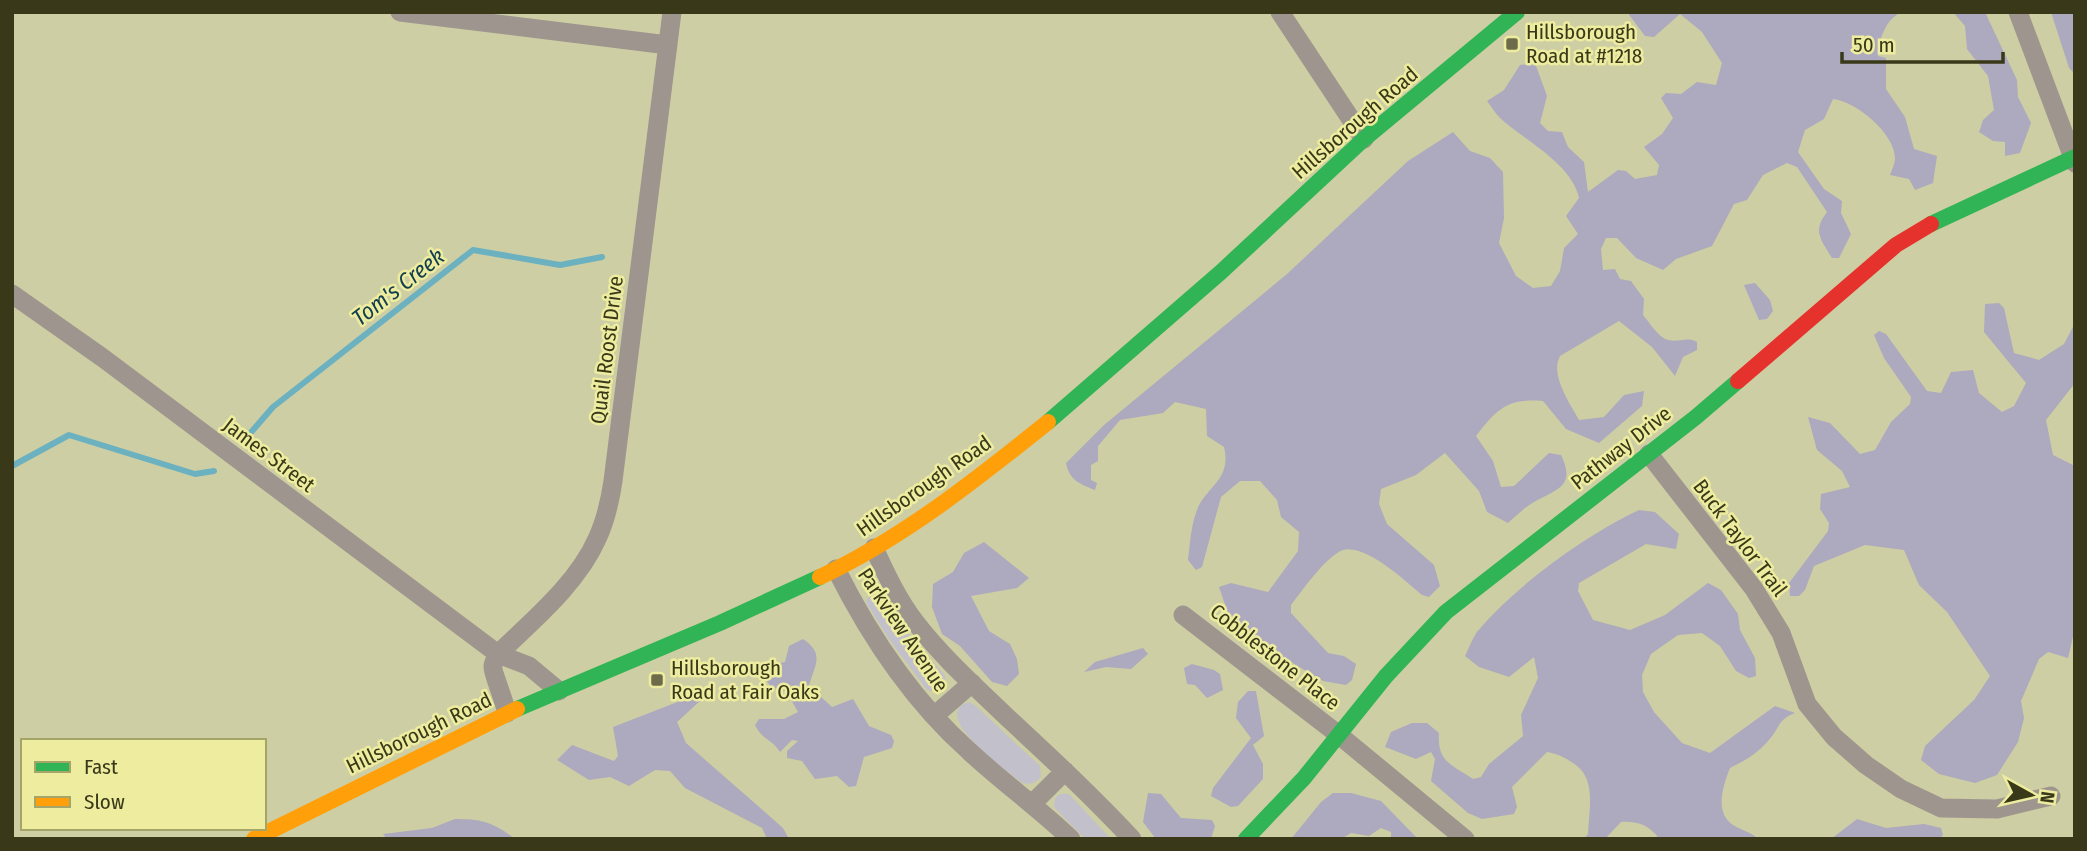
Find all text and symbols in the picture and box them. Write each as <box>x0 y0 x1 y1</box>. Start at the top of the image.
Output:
place label: Hillsborough Road at #1218 <box>1526 19 1642 69</box>
scale bar <box>1842 21 2003 65</box>
text: 50 m <box>1853 32 1895 58</box>
marker: Hillsborough Road at #1218 <box>1504 36 1520 52</box>
street label: Hillsborough Road <box>1287 61 1423 185</box>
water label: Tom's Creek <box>346 242 450 332</box>
street label: Quail Roost Drive <box>585 275 629 425</box>
street label: Pathway Drive <box>1566 401 1676 495</box>
street label: James Street <box>218 412 320 498</box>
street label: Hillsborough Road <box>852 430 996 542</box>
street label: Buck Taylor Trail <box>1688 474 1793 602</box>
street label: Parkview Avenue <box>852 563 954 697</box>
street label: Cobblestone Place <box>1205 598 1345 716</box>
place label: Hillsborough Road at Fair Oaks <box>671 655 819 705</box>
marker: Hillsborough Road at Fair Oaks <box>649 672 665 688</box>
street label: Hillsborough Road <box>342 687 496 779</box>
legend <box>21 739 266 830</box>
text: Fast <box>84 754 118 780</box>
north arrow <box>1996 760 2066 830</box>
text: Slow <box>84 789 125 815</box>
text: N <box>2035 790 2060 805</box>

